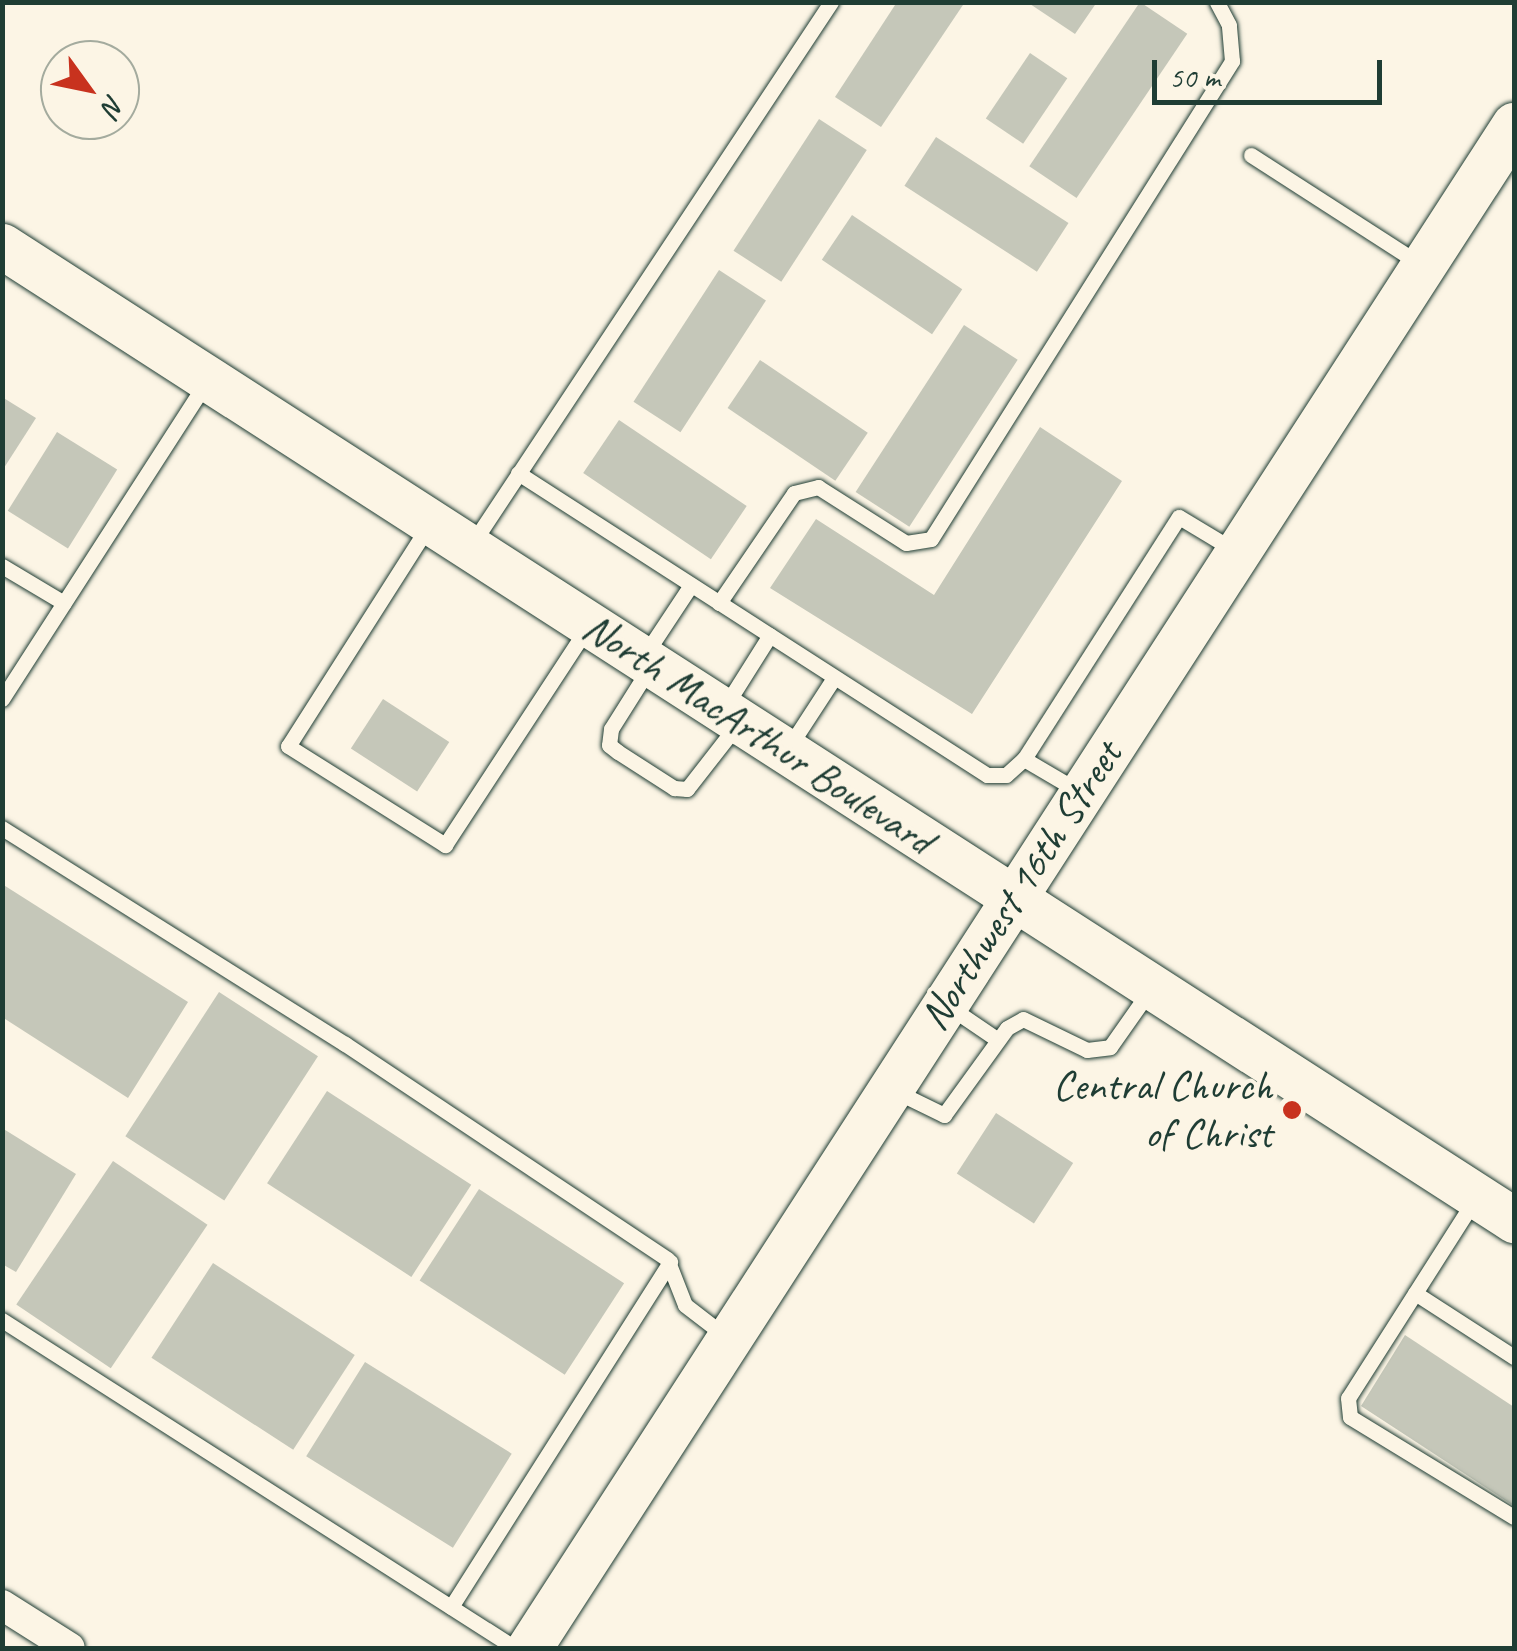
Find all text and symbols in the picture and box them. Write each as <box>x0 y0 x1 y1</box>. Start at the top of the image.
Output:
north arrow <box>40 40 140 140</box>
scale bar <box>1157 40 1387 102</box>
text: 50 m <box>1169 58 1220 96</box>
text: N <box>95 89 133 122</box>
street label: North MacArthur Boulevard <box>573 601 943 867</box>
street label: Northwest 16th Street <box>909 732 1133 1040</box>
place label: Central Church of Christ <box>1051 1061 1272 1160</box>
marker: Central Church of Christ <box>1281 1099 1303 1121</box>

